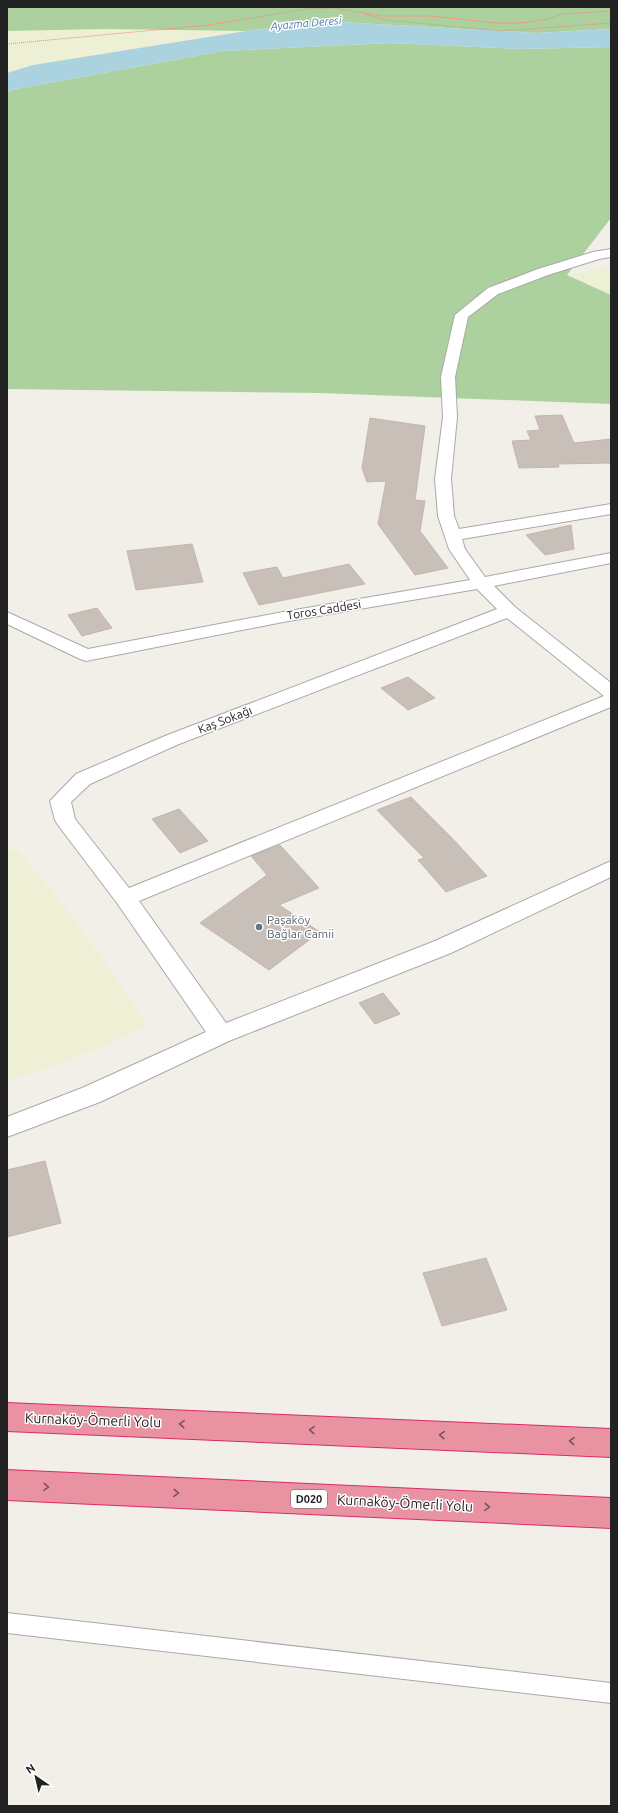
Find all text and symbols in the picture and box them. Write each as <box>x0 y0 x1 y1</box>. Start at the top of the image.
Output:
water label: Ayazma Deresi <box>269 14 343 32</box>
street label: Toros Caddesi <box>286 597 362 622</box>
street label: Kaş Sokağı <box>196 703 254 736</box>
place label: Paşaköy Bağlar Camii <box>267 913 334 940</box>
marker: Paşaköy Bağlar Camii <box>254 922 264 932</box>
street label: Kurnaköy-Ömerli Yolu <box>25 1409 161 1430</box>
one-way arrow <box>179 1419 185 1428</box>
one-way arrow <box>309 1425 315 1434</box>
one-way arrow <box>439 1431 445 1440</box>
one-way arrow <box>569 1437 575 1446</box>
one-way arrow <box>43 1483 49 1491</box>
one-way arrow <box>173 1489 179 1497</box>
road number: D020 <box>291 1490 327 1508</box>
street label: Kurnaköy-Ömerli Yolu <box>337 1490 474 1515</box>
one-way arrow <box>484 1503 491 1512</box>
north arrow <box>16 1757 56 1797</box>
text: N <box>24 1761 37 1776</box>

